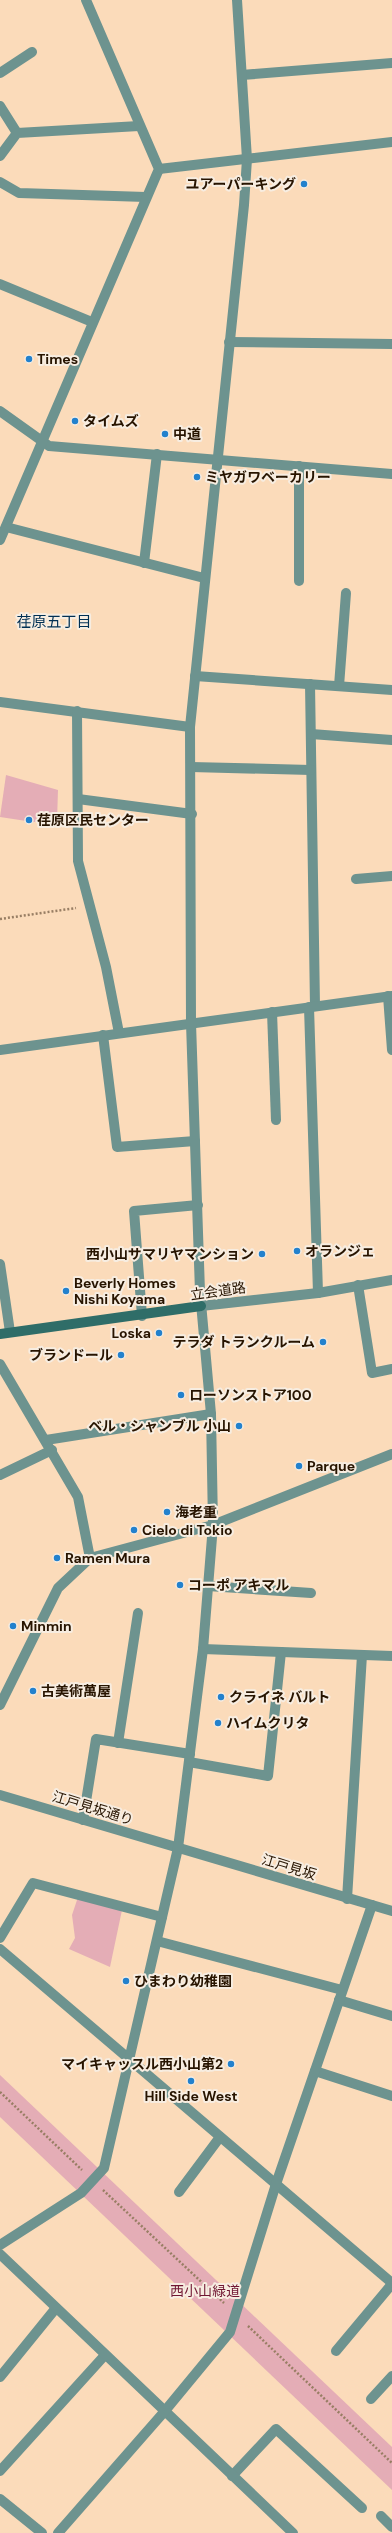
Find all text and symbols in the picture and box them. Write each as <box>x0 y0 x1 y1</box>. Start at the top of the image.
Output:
place label: ユアーパーキング <box>185 175 296 193</box>
marker: ユアーパーキング <box>299 179 309 189</box>
place label: Times <box>37 350 78 368</box>
marker: Times <box>24 354 34 364</box>
place label: タイムズ <box>83 412 139 430</box>
marker: タイムズ <box>70 416 80 426</box>
place label: 中道 <box>173 425 201 443</box>
marker: 中道 <box>160 429 170 439</box>
place label: ミヤガワベーカリー <box>205 468 331 486</box>
marker: ミヤガワベーカリー <box>192 472 202 482</box>
district label: 荏原五丁目 <box>16 612 92 632</box>
place label: 荏原区民センター <box>37 811 149 829</box>
marker: 荏原区民センター <box>24 815 34 825</box>
place label: オランジェ <box>305 1242 375 1260</box>
place label: 西小山サマリヤマンション <box>86 1245 254 1263</box>
marker: オランジェ <box>292 1246 302 1256</box>
marker: 西小山サマリヤマンション <box>257 1249 267 1259</box>
place label: Beverly Homes Nishi Koyama <box>74 1274 176 1308</box>
street label: 立会道路 <box>189 1278 247 1304</box>
marker: Beverly Homes Nishi Koyama <box>61 1286 71 1296</box>
place label: Loska <box>111 1324 151 1342</box>
marker: Loska <box>154 1328 164 1338</box>
place label: テラダ トランクルーム <box>173 1333 315 1351</box>
marker: テラダ トランクルーム <box>318 1337 328 1347</box>
place label: ブランドール <box>29 1346 113 1364</box>
marker: ブランドール <box>116 1350 126 1360</box>
place label: ローソンストア100 <box>189 1386 312 1404</box>
marker: ローソンストア100 <box>176 1390 186 1400</box>
place label: ベル・シャンブル 小山 <box>88 1417 231 1435</box>
marker: ベル・シャンブル 小山 <box>234 1421 244 1431</box>
place label: Parque <box>307 1457 355 1475</box>
marker: Parque <box>294 1461 304 1471</box>
place label: 海老重 <box>175 1503 217 1521</box>
marker: 海老重 <box>162 1507 172 1517</box>
place label: Cielo di Tokio <box>142 1521 233 1539</box>
marker: Cielo di Tokio <box>129 1525 139 1535</box>
place label: Ramen Mura <box>65 1549 150 1567</box>
marker: Ramen Mura <box>52 1553 62 1563</box>
place label: コーポ アキマル <box>188 1576 289 1594</box>
marker: コーポ アキマル <box>175 1580 185 1590</box>
place label: Minmin <box>21 1617 72 1635</box>
marker: Minmin <box>8 1621 18 1631</box>
place label: 古美術萬屋 <box>41 1682 111 1700</box>
marker: 古美術萬屋 <box>28 1686 38 1696</box>
place label: クライネ バルト <box>229 1688 330 1706</box>
marker: クライネ バルト <box>216 1692 226 1702</box>
place label: ハイムクリタ <box>226 1714 309 1732</box>
marker: ハイムクリタ <box>213 1718 223 1728</box>
street label: 江戸見坂通り <box>50 1787 136 1829</box>
street label: 江戸見坂 <box>260 1850 318 1884</box>
place label: ひまわり幼稚園 <box>134 1972 232 1990</box>
marker: ひまわり幼稚園 <box>121 1976 131 1986</box>
place label: マイキャッスル西小山第2 <box>61 2055 223 2073</box>
marker: マイキャッスル西小山第2 <box>226 2059 236 2069</box>
marker: Hill Side West <box>186 2076 196 2086</box>
place label: Hill Side West <box>144 2087 238 2105</box>
park label: 西小山緑道 <box>170 2282 240 2300</box>

